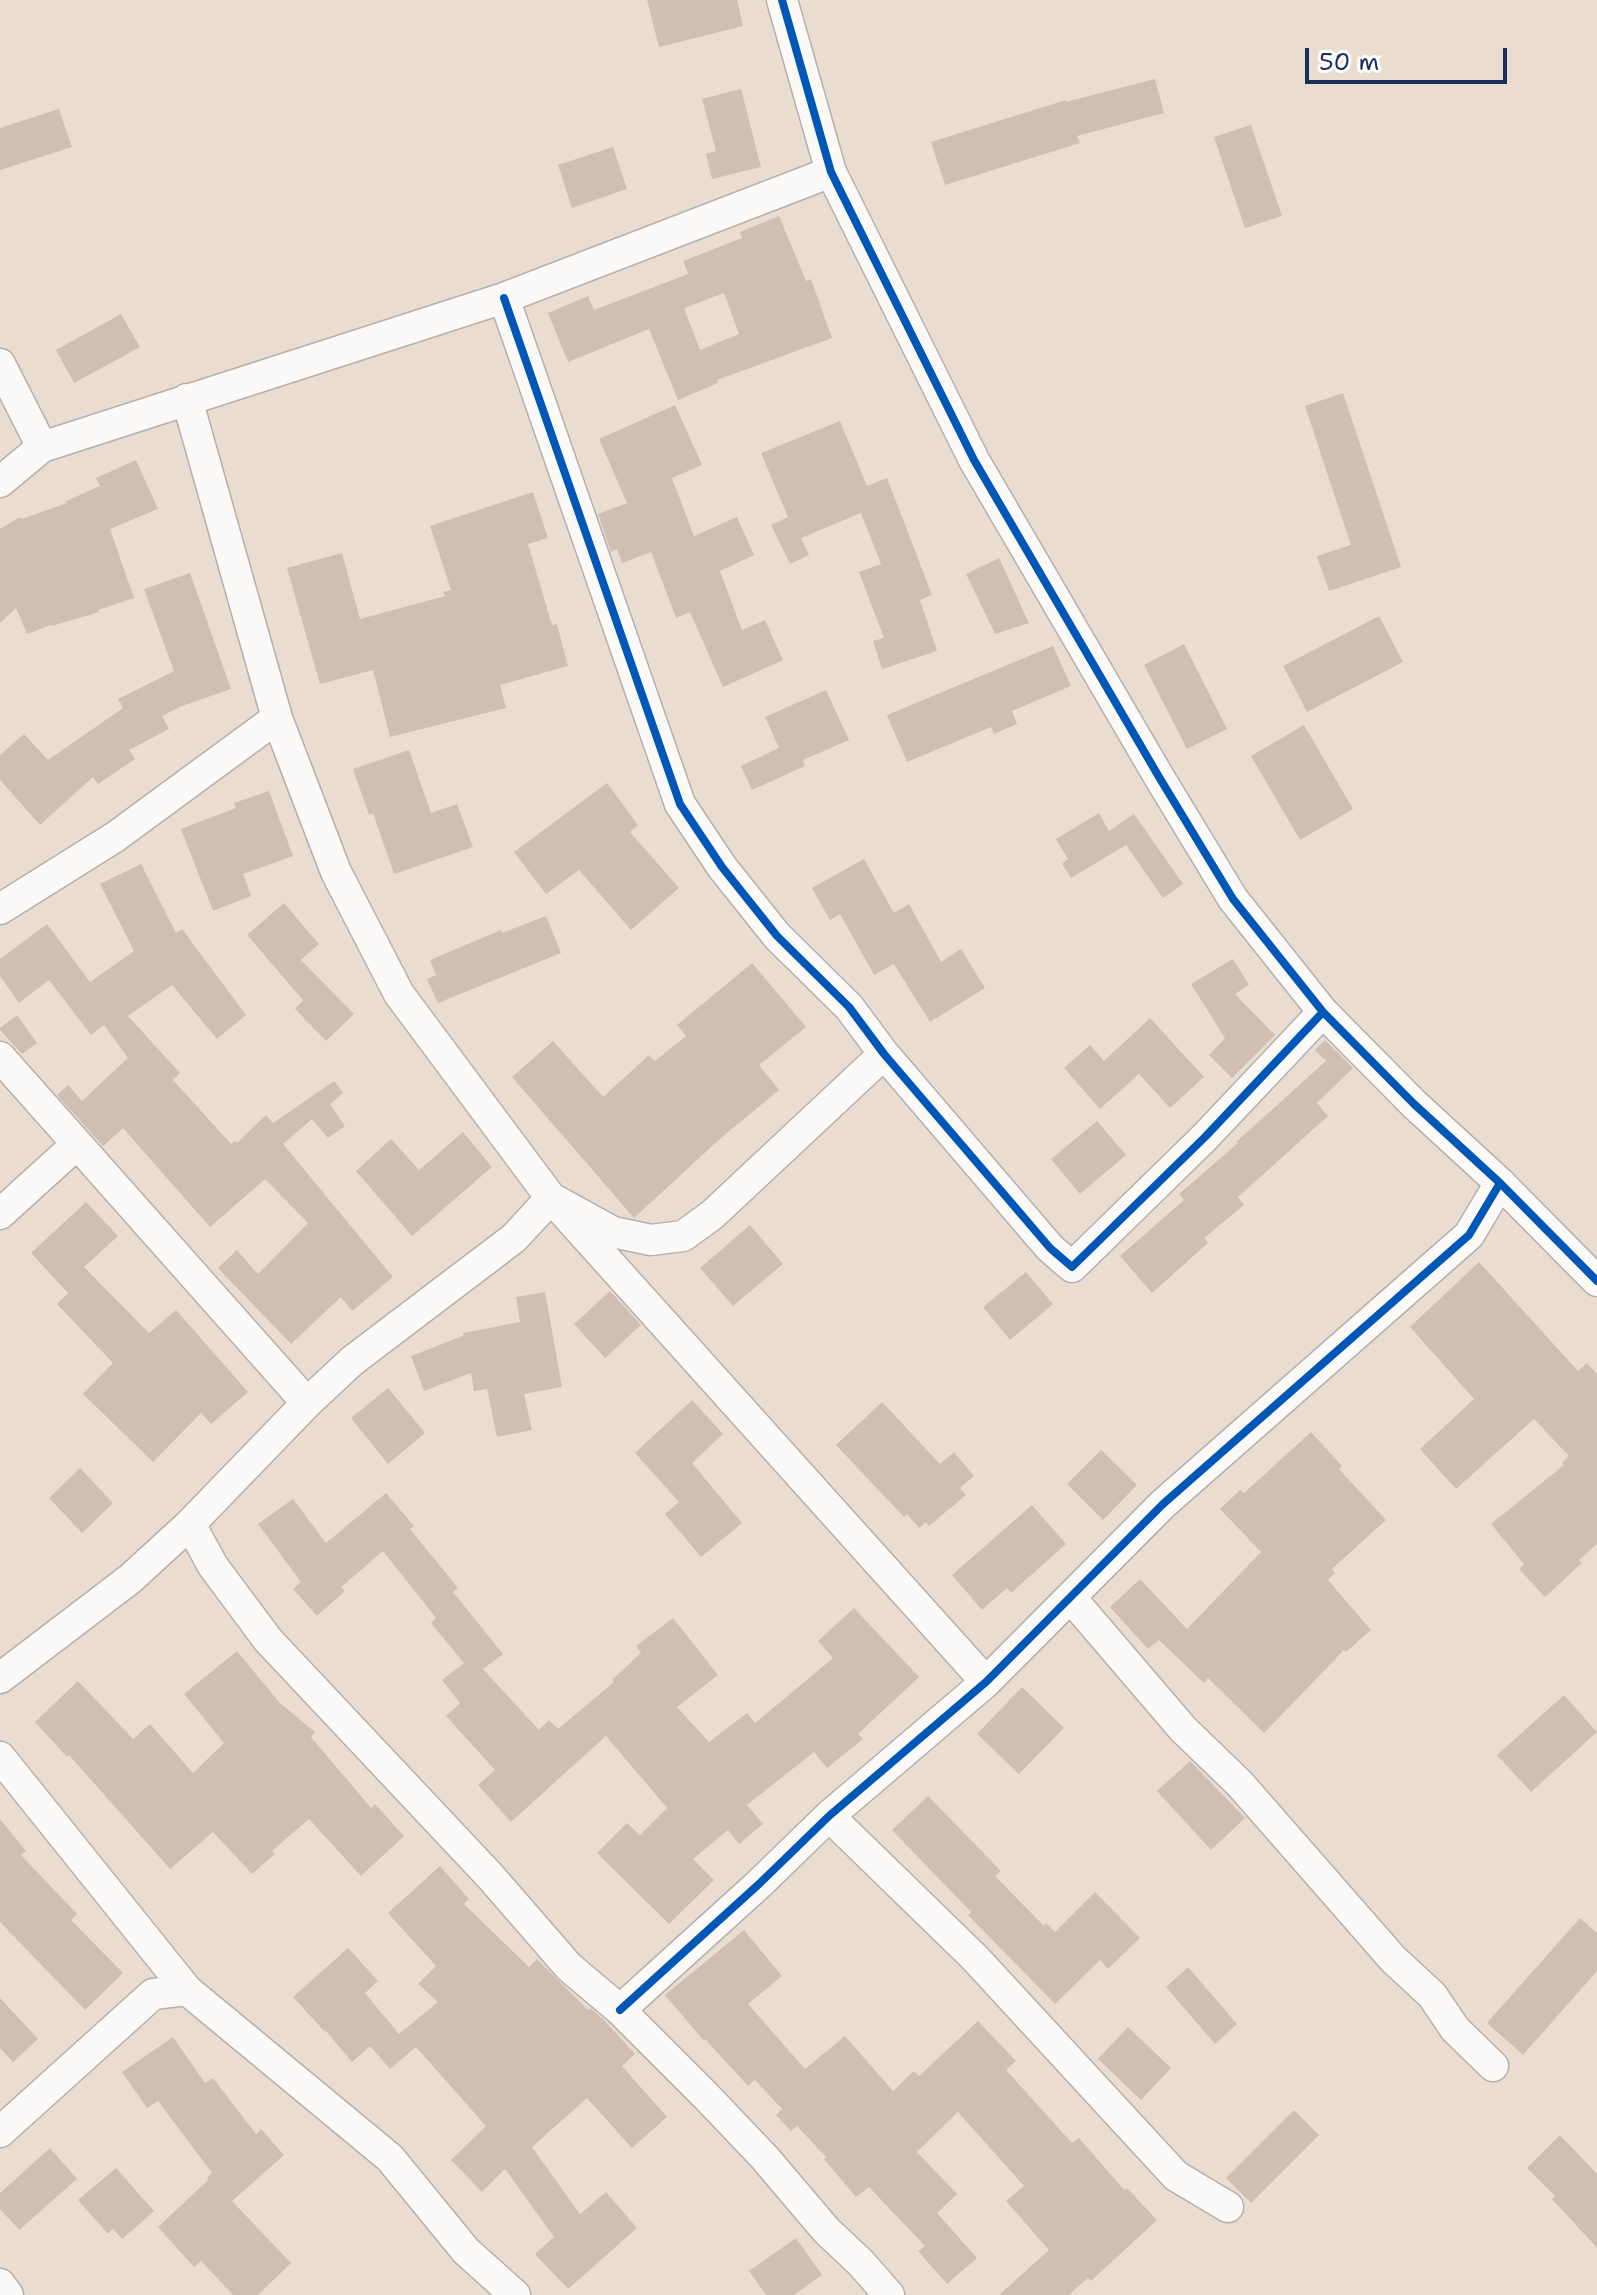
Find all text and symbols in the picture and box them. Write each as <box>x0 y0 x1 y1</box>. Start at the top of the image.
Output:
scale bar <box>1309 32 1511 82</box>
text: 50 m <box>1319 46 1379 78</box>

